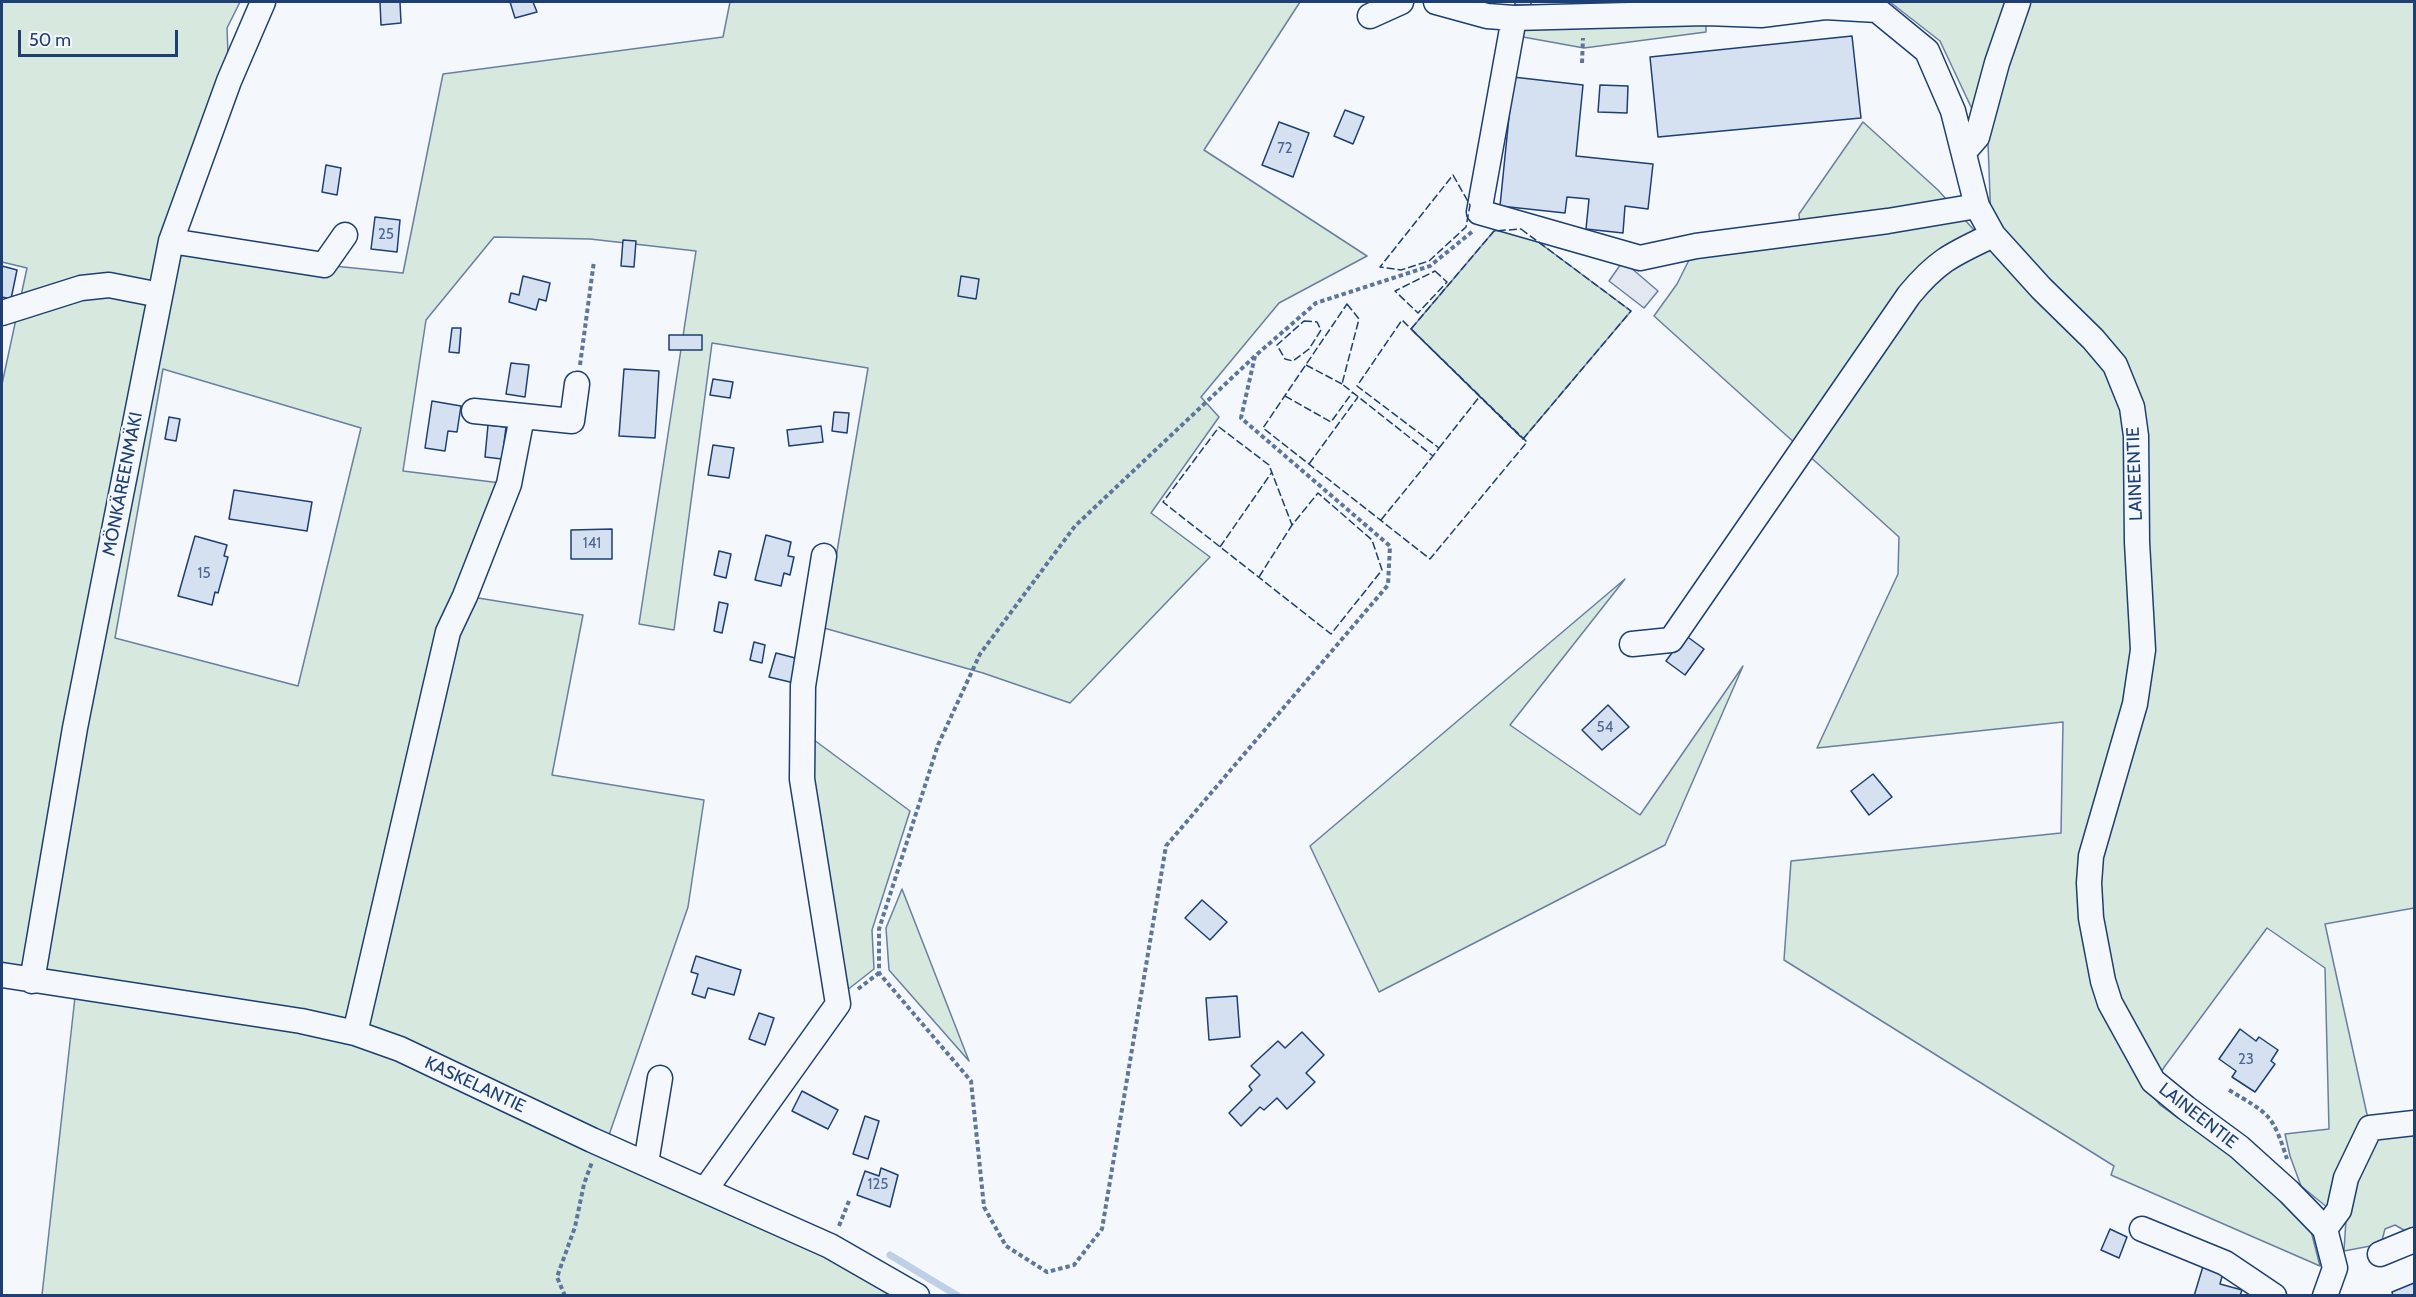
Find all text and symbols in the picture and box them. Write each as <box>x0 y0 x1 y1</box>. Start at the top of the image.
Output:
scale bar <box>21 18 182 56</box>
text: 50 m <box>29 29 71 51</box>
house number: 72 <box>1277 140 1293 158</box>
house number: 25 <box>378 226 394 244</box>
street label: MÖNKÄREENMÄKI <box>98 410 148 558</box>
street label: LAINEENTIE <box>2123 427 2147 521</box>
house number: 141 <box>583 535 601 553</box>
house number: 15 <box>197 565 211 583</box>
house number: 54 <box>1597 719 1613 737</box>
house number: 23 <box>2238 1051 2254 1069</box>
street label: KASKELANTIE <box>421 1052 529 1118</box>
street label: LAINEENTIE <box>2154 1079 2242 1153</box>
house number: 125 <box>868 1176 888 1194</box>

